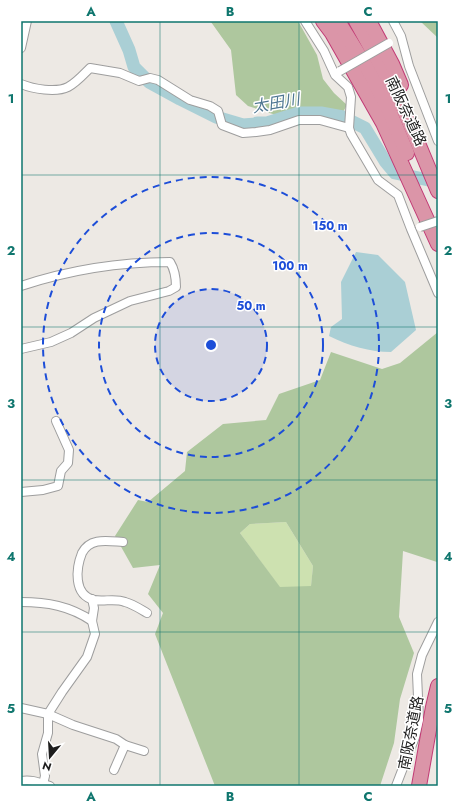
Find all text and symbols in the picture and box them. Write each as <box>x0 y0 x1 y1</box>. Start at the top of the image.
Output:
text: A <box>85 2 96 21</box>
text: B <box>226 2 235 21</box>
text: C <box>363 2 373 21</box>
street label: 南阪奈道路 <box>380 72 432 150</box>
water label: 太田川 <box>250 87 304 118</box>
text: 1 <box>8 89 14 108</box>
text: 1 <box>445 89 451 108</box>
text: 150 m <box>312 217 348 235</box>
text: 2 <box>7 241 15 260</box>
text: 2 <box>444 241 452 260</box>
text: 100 m <box>272 257 308 275</box>
text: 50 m <box>236 297 266 315</box>
centre of rings <box>204 338 218 352</box>
text: 3 <box>7 394 15 413</box>
text: 3 <box>444 394 452 413</box>
text: 4 <box>6 547 16 566</box>
text: 4 <box>443 547 453 566</box>
street label: 南阪奈道路 <box>393 694 429 772</box>
text: 5 <box>7 699 15 718</box>
text: 5 <box>444 699 452 718</box>
north arrow <box>30 737 70 777</box>
text: N <box>40 758 54 775</box>
text: A <box>85 787 96 806</box>
text: B <box>226 787 235 806</box>
text: C <box>363 787 373 806</box>

